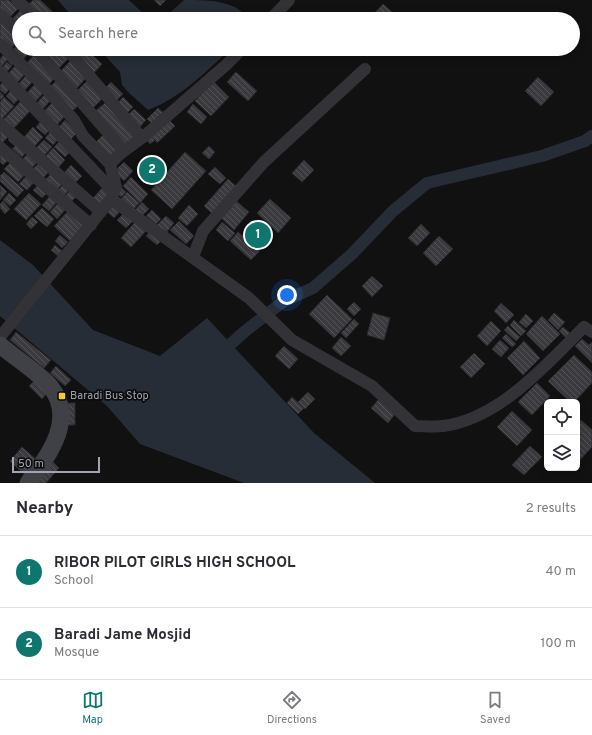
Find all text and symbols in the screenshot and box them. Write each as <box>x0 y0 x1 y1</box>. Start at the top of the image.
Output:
search box <box>12 12 580 56</box>
icon: search <box>26 23 48 45</box>
text: Search here <box>58 25 138 44</box>
pin: 2 <box>139 155 165 185</box>
pin: 1 <box>245 220 271 250</box>
your location <box>277 285 297 305</box>
place label: Baradi Bus Stop <box>70 389 149 403</box>
marker: Baradi Bus Stop <box>57 391 67 401</box>
map controls <box>544 399 580 471</box>
button: locate <box>544 399 580 435</box>
button: layers <box>544 435 580 471</box>
scale bar <box>12 455 100 474</box>
text: 50 m <box>18 457 44 471</box>
text: Nearby <box>16 498 73 520</box>
text: 2 results <box>526 501 576 517</box>
text: RIBOR PILOT GIRLS HIGH SCHOOL <box>54 554 295 573</box>
text: 1 <box>26 564 32 580</box>
text: 40 m <box>546 564 576 580</box>
text: School <box>54 573 94 589</box>
text: Baradi Jame Mosjid <box>54 626 191 645</box>
text: 2 <box>25 636 33 652</box>
text: 100 m <box>540 636 576 652</box>
text: Mosque <box>54 645 99 661</box>
tab: Map <box>82 689 104 727</box>
tab: Directions <box>267 689 317 727</box>
tab: Saved <box>480 689 510 727</box>

